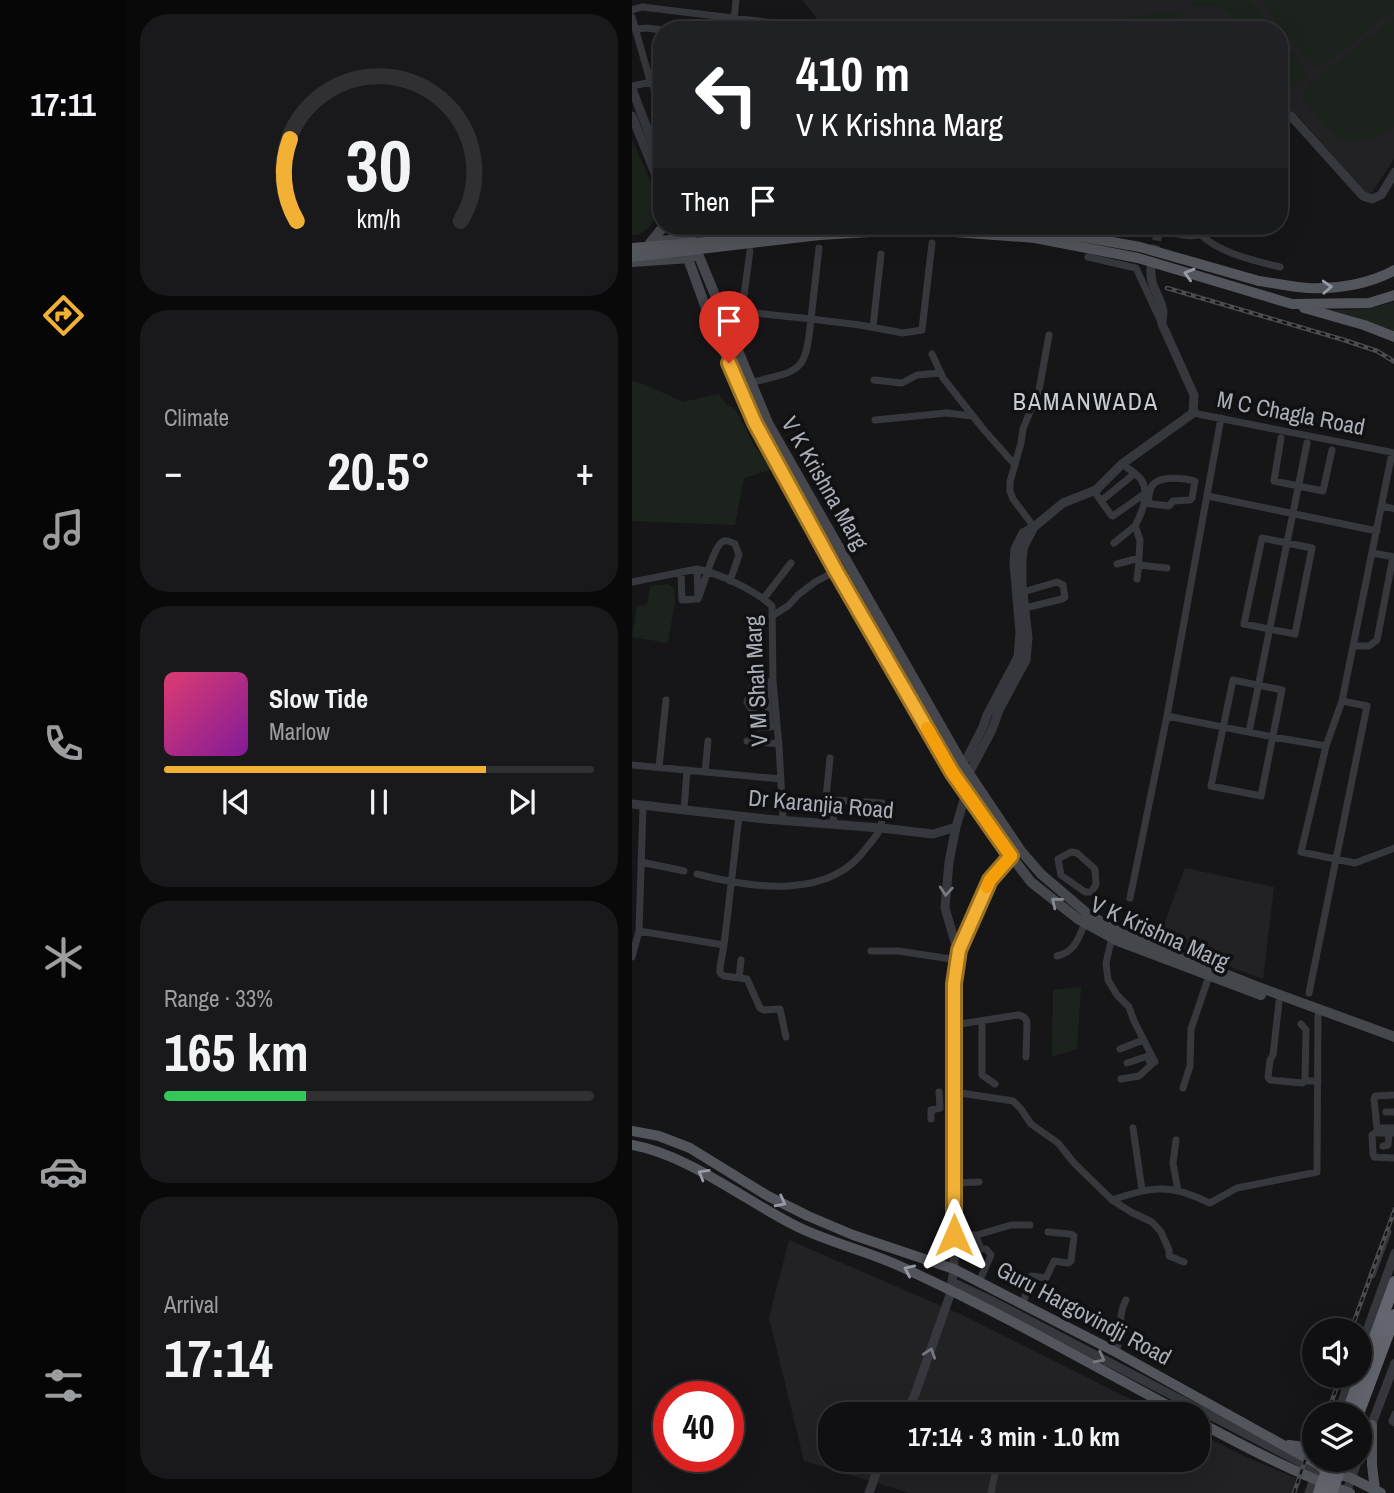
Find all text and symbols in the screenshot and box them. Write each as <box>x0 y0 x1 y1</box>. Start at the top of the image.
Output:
text: 410 m <box>796 40 910 106</box>
icon: left <box>681 49 772 140</box>
text: 17:11 <box>30 83 96 126</box>
text: V K Krishna Marg <box>796 103 1003 146</box>
text: 30 <box>346 116 412 214</box>
icon: arrive <box>744 182 782 220</box>
text: Then <box>681 184 730 219</box>
text: km/h <box>357 202 401 236</box>
one-way arrow <box>1184 267 1196 282</box>
one-way arrow <box>1321 280 1332 295</box>
icon: directions <box>39 291 88 340</box>
pin <box>699 291 759 363</box>
icon: arrive <box>710 302 748 340</box>
street label: M C Chagla Road <box>1215 383 1368 442</box>
district label: BAMANWADA <box>1013 385 1159 417</box>
text: Climate <box>164 402 229 433</box>
street label: V K Krishna Marg <box>775 411 876 555</box>
text: 20.5° <box>327 436 431 506</box>
text: − <box>164 446 182 497</box>
text: + <box>576 446 594 497</box>
icon: music <box>39 505 88 554</box>
street label: V M Shah Marg <box>737 614 774 747</box>
text: Slow Tide <box>269 681 368 716</box>
text: Marlow <box>269 716 330 747</box>
icon: phone <box>39 719 88 768</box>
street label: Dr Karanjia Road <box>747 782 895 825</box>
icon: previous <box>217 783 255 821</box>
icon: pause <box>360 783 398 821</box>
icon: next <box>503 783 541 821</box>
one-way arrow <box>939 886 954 897</box>
street label: V K Krishna Marg <box>1086 888 1235 977</box>
one-way arrow <box>1052 898 1065 910</box>
icon: climate <box>39 933 88 982</box>
text: Range · 33% <box>164 983 273 1014</box>
text: 165 km <box>164 1017 309 1087</box>
icon: car <box>39 1147 88 1196</box>
one-way arrow <box>698 1169 711 1182</box>
one-way arrow <box>774 1194 786 1207</box>
position arrow <box>917 1198 991 1272</box>
street label: Guru Hargovindji Road <box>991 1253 1177 1372</box>
one-way arrow <box>903 1264 916 1278</box>
text: Arrival <box>164 1289 219 1320</box>
map controls <box>1302 1318 1372 1472</box>
button: sound <box>1302 1318 1372 1388</box>
text: 17:14 <box>164 1323 273 1393</box>
one-way arrow <box>922 1347 936 1359</box>
one-way arrow <box>1093 1350 1105 1363</box>
icon: filters <box>39 1361 88 1410</box>
speed limit sign: 40 <box>653 1381 744 1472</box>
button: layers <box>1302 1402 1372 1472</box>
text: 17:14 · 3 min · 1.0 km <box>908 1419 1120 1454</box>

